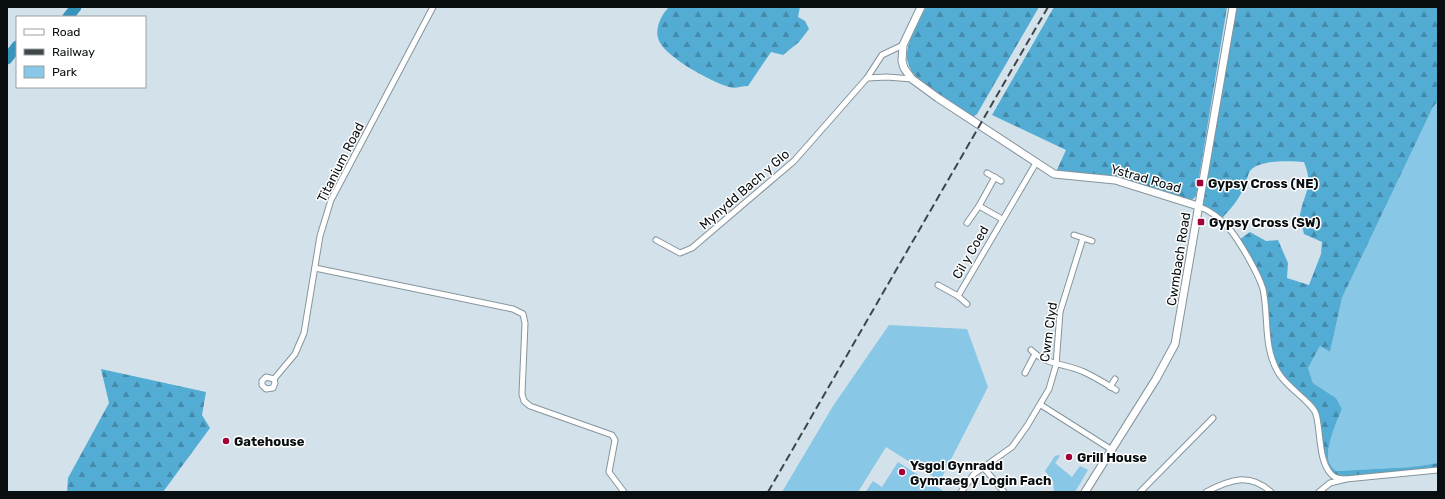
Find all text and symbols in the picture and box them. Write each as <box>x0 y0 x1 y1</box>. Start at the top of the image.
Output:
legend <box>16 16 146 88</box>
text: Road <box>52 25 80 39</box>
text: Railway <box>52 45 95 59</box>
text: Park <box>52 65 78 79</box>
street label: Titanium Road <box>314 120 367 205</box>
street label: Mynydd Bach y Glo <box>696 146 792 232</box>
street label: Ystrad Road <box>1109 161 1183 196</box>
place label: Gypsy Cross (NE) <box>1208 176 1319 191</box>
marker: Gypsy Cross (NE) <box>1195 178 1205 188</box>
street label: Cwmbach Road <box>1164 211 1193 307</box>
place label: Gypsy Cross (SW) <box>1209 215 1321 230</box>
marker: Gypsy Cross (SW) <box>1196 217 1206 227</box>
street label: Cil y Coed <box>949 223 992 282</box>
street label: Cwm Clyd <box>1037 301 1060 363</box>
place label: Gatehouse <box>234 434 305 449</box>
marker: Gatehouse <box>221 436 231 446</box>
place label: Grill House <box>1077 450 1147 465</box>
marker: Grill House <box>1064 452 1074 462</box>
place label: Ysgol Gynradd Gymraeg y Login Fach <box>910 458 1051 488</box>
marker: Ysgol Gynradd Gymraeg y Login Fach <box>897 467 907 477</box>

